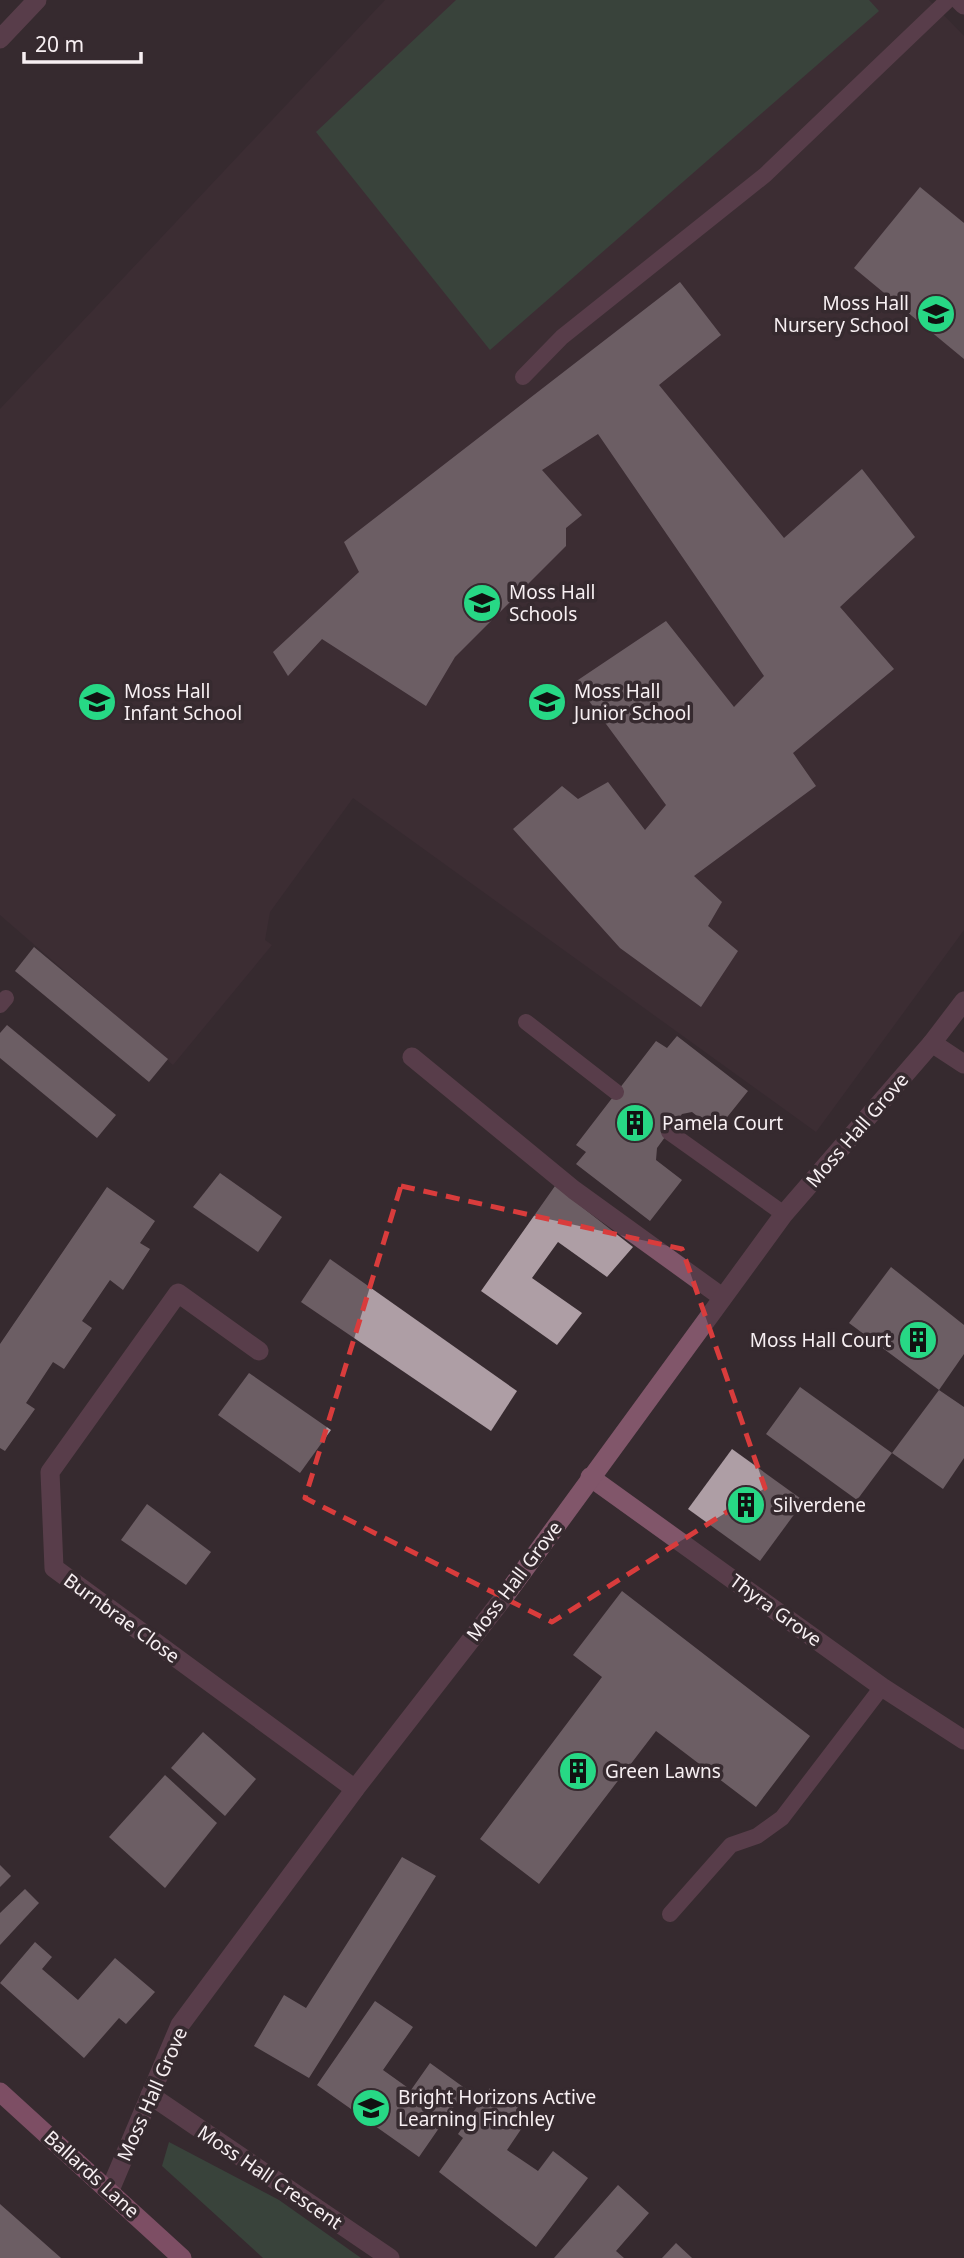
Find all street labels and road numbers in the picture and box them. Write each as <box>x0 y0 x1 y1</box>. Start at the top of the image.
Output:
street label: Moss Hall Grove <box>800 1067 914 1193</box>
street label: Moss Hall Grove <box>460 1516 568 1646</box>
street label: Burnbrae Close <box>59 1567 185 1669</box>
street label: Thyra Grove <box>725 1568 827 1652</box>
street label: Moss Hall Grove <box>111 2023 193 2165</box>
street label: Moss Hall Crescent <box>193 2119 347 2235</box>
street label: Ballards Lane <box>39 2124 145 2224</box>

